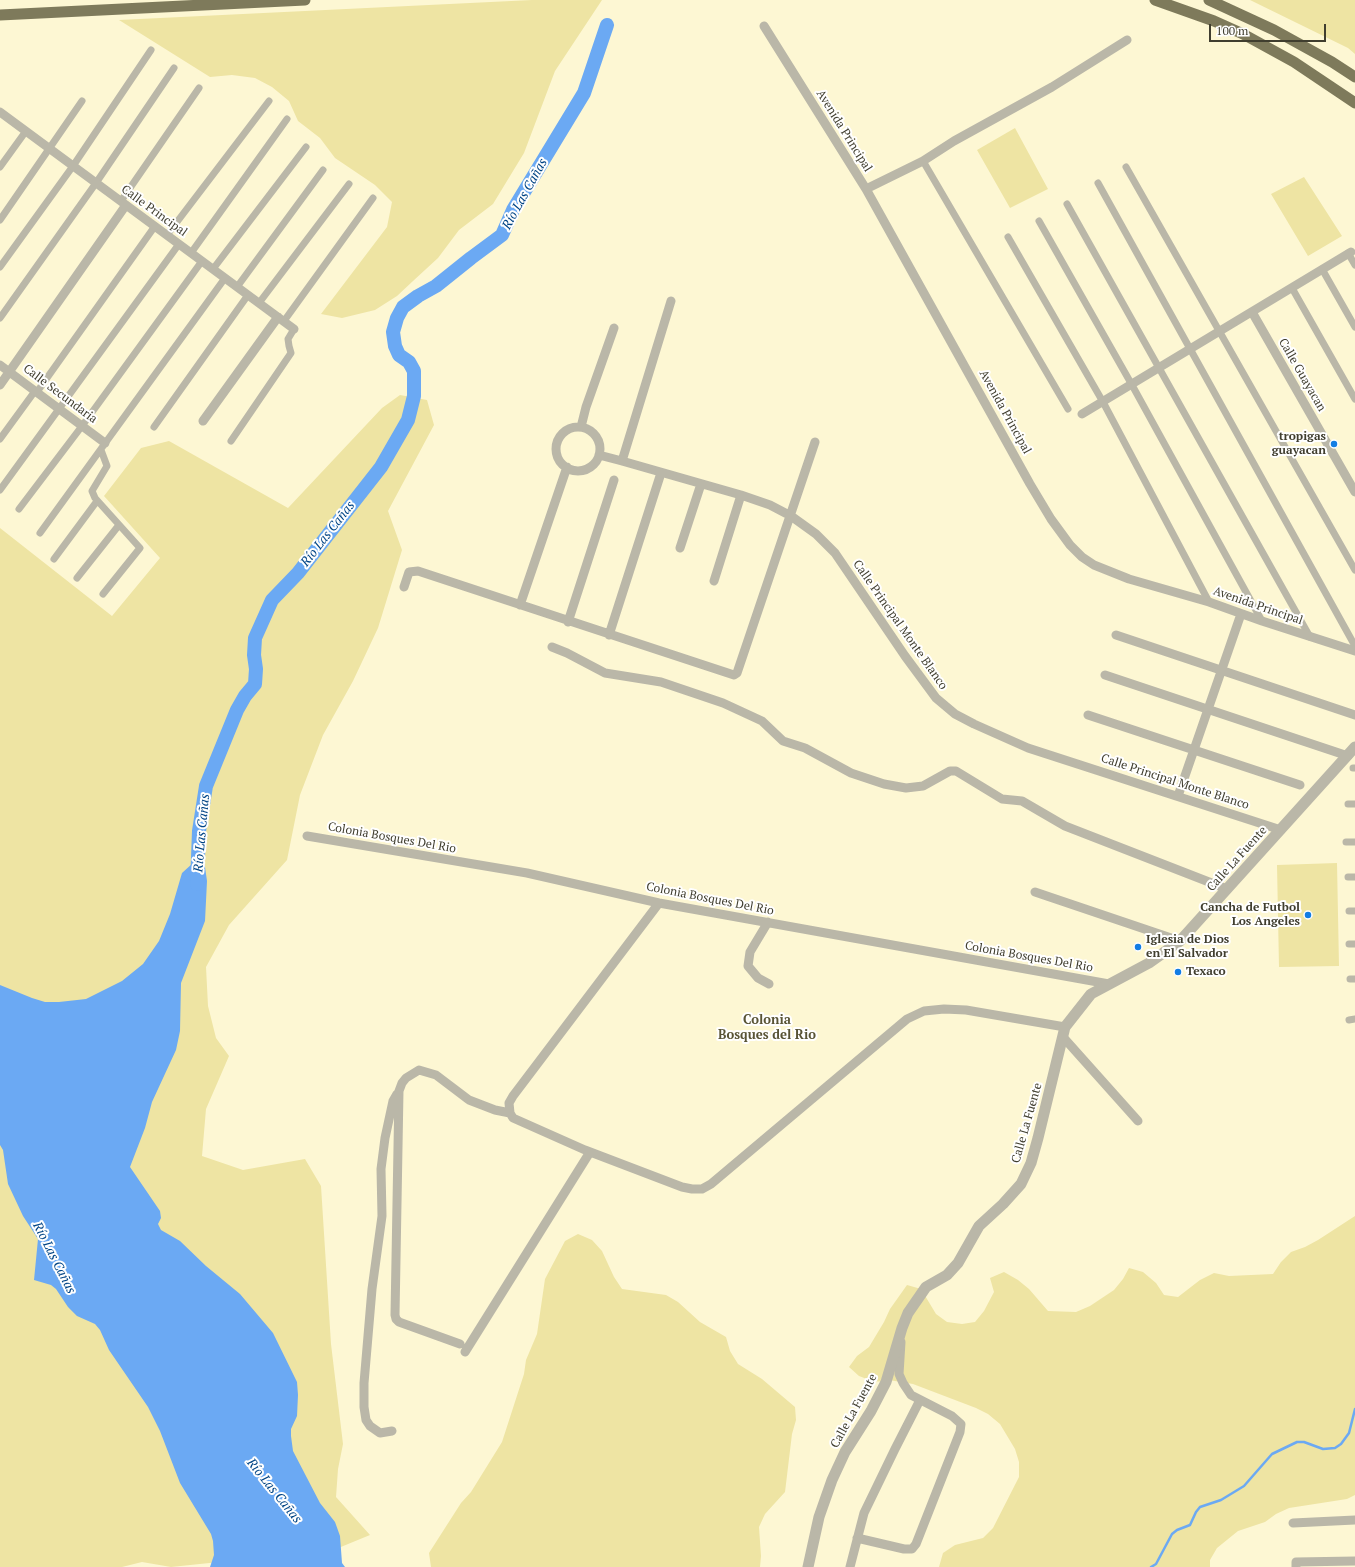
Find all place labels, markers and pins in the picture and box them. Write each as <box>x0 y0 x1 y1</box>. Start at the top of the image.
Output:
place label: tropigas guayacan <box>1272 430 1326 458</box>
marker: tropigas guayacan <box>1329 439 1339 449</box>
place label: Cancha de Futbol Los Angeles <box>1200 901 1300 929</box>
marker: Cancha de Futbol Los Angeles <box>1303 910 1313 920</box>
place label: Iglesia de Dios en El Salvador <box>1146 933 1229 961</box>
marker: Iglesia de Dios en El Salvador <box>1133 942 1143 952</box>
place label: Texaco <box>1186 965 1226 979</box>
marker: Texaco <box>1173 967 1183 977</box>

